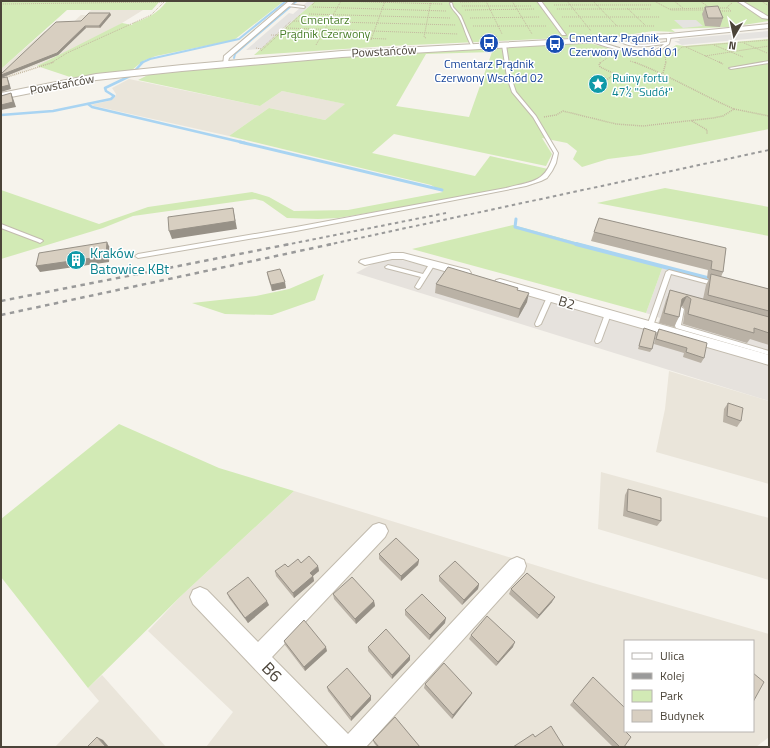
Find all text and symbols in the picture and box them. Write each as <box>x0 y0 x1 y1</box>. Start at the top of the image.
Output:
park label: Cmentarz Prądnik Czerwony <box>280 10 371 43</box>
north arrow <box>714 16 754 56</box>
place label: Cmentarz Prądnik Czerwony Wschód 01 <box>569 28 678 61</box>
bus stop icon: Cmentarz Prądnik Czerwony Wschód 02 <box>478 32 500 54</box>
bus stop icon: Cmentarz Prądnik Czerwony Wschód 01 <box>544 33 566 55</box>
text: N <box>727 37 737 54</box>
street label: Powstańców <box>351 40 417 62</box>
place label: Cmentarz Prądnik Czerwony Wschód 02 <box>435 54 543 87</box>
street label: Powstańców <box>28 68 96 100</box>
place label: Ruiny fortu 47½ "Sudół" <box>612 68 673 101</box>
place icon: Ruiny fortu 47½ "Sudół" <box>587 73 609 95</box>
place label: Kraków Batowice KBt <box>90 242 169 279</box>
building icon: Kraków Batowice KBt <box>65 249 87 271</box>
street label: B2 <box>556 290 578 314</box>
legend <box>624 640 754 732</box>
text: Ulica <box>660 646 684 665</box>
street label: B6 <box>256 656 288 688</box>
text: Kolej <box>660 666 684 685</box>
text: Park <box>660 686 683 705</box>
text: Budynek <box>660 706 704 725</box>

